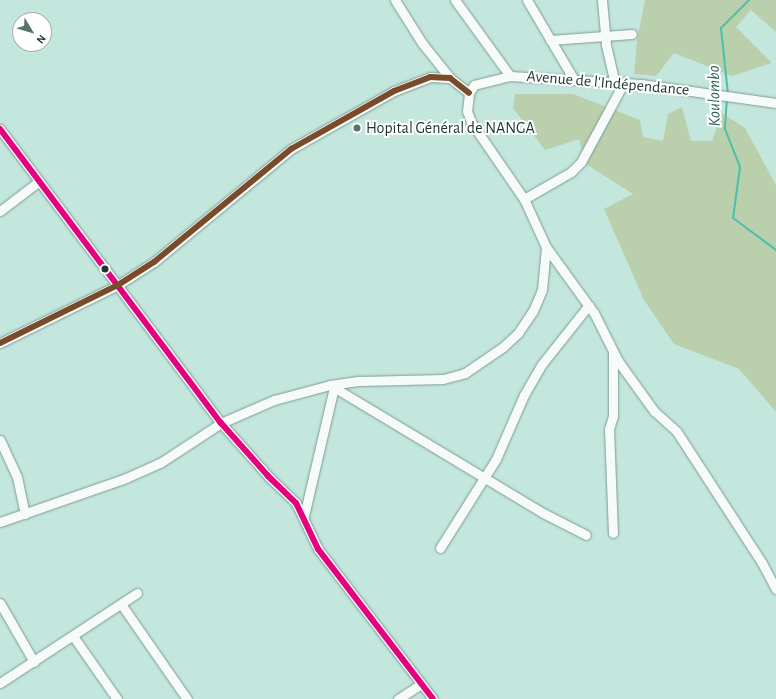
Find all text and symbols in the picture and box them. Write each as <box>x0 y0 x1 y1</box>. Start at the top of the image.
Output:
north arrow <box>12 12 52 52</box>
text: N <box>34 33 48 45</box>
water label: Koulombo <box>703 65 725 127</box>
street label: Avenue de l'Indépendance <box>526 66 690 100</box>
place label: Hopital Général de NANGA <box>366 118 535 138</box>
marker: Hopital Général de NANGA <box>351 122 363 134</box>
unlabelled marker <box>100 264 110 274</box>

